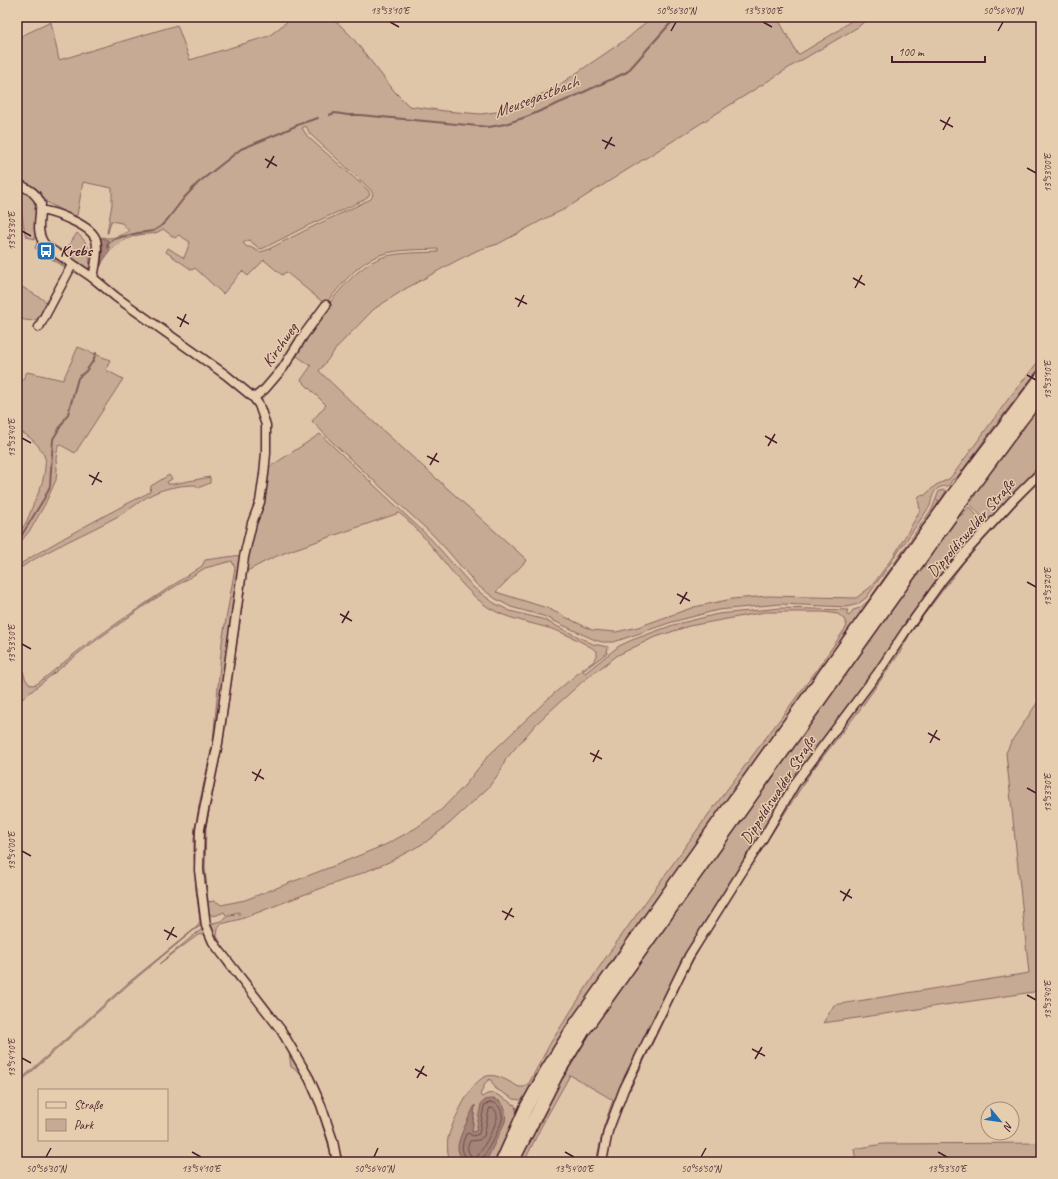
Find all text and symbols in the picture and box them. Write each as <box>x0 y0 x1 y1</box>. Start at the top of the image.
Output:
text: 13°53'10"E <box>371 4 411 17</box>
text: 50°56'30"N <box>656 4 698 17</box>
text: 13°53'00"E <box>744 4 784 17</box>
text: 50°56'40"N <box>983 4 1025 17</box>
scale bar <box>892 38 985 64</box>
text: 100 m <box>898 44 925 60</box>
water label: Meusegastbach <box>491 71 582 123</box>
text: 13°53'00"E <box>1041 152 1054 192</box>
text: 13°53'30"E <box>5 210 18 250</box>
bus stop icon: Krebs <box>35 240 57 262</box>
place label: Krebs <box>60 241 93 261</box>
street label: Kirchweg <box>258 318 303 371</box>
text: 13°53'10"E <box>1041 359 1054 399</box>
text: 13°53'40"E <box>5 417 18 457</box>
street label: Dippoldiswalder Straße <box>923 473 1020 581</box>
text: 13°53'20"E <box>1041 566 1054 606</box>
text: 13°53'50"E <box>5 623 18 663</box>
street label: Dippoldiswalder Straße <box>736 731 821 847</box>
text: 13°53'30"E <box>1041 772 1054 812</box>
text: 13°54'00"E <box>5 830 18 870</box>
text: 13°53'40"E <box>1041 979 1054 1019</box>
text: 13°54'10"E <box>5 1037 18 1077</box>
legend <box>38 1089 168 1141</box>
text: Straße <box>74 1097 103 1113</box>
north arrow <box>980 1101 1020 1141</box>
text: Park <box>74 1117 95 1133</box>
text: N <box>1000 1119 1017 1134</box>
text: 50°56'30"N <box>26 1162 68 1175</box>
text: 13°54'10"E <box>182 1162 222 1175</box>
text: 50°56'40"N <box>354 1162 396 1175</box>
text: 13°54'00"E <box>555 1162 595 1175</box>
text: 50°56'50"N <box>681 1162 723 1175</box>
text: 13°53'50"E <box>928 1162 968 1175</box>

